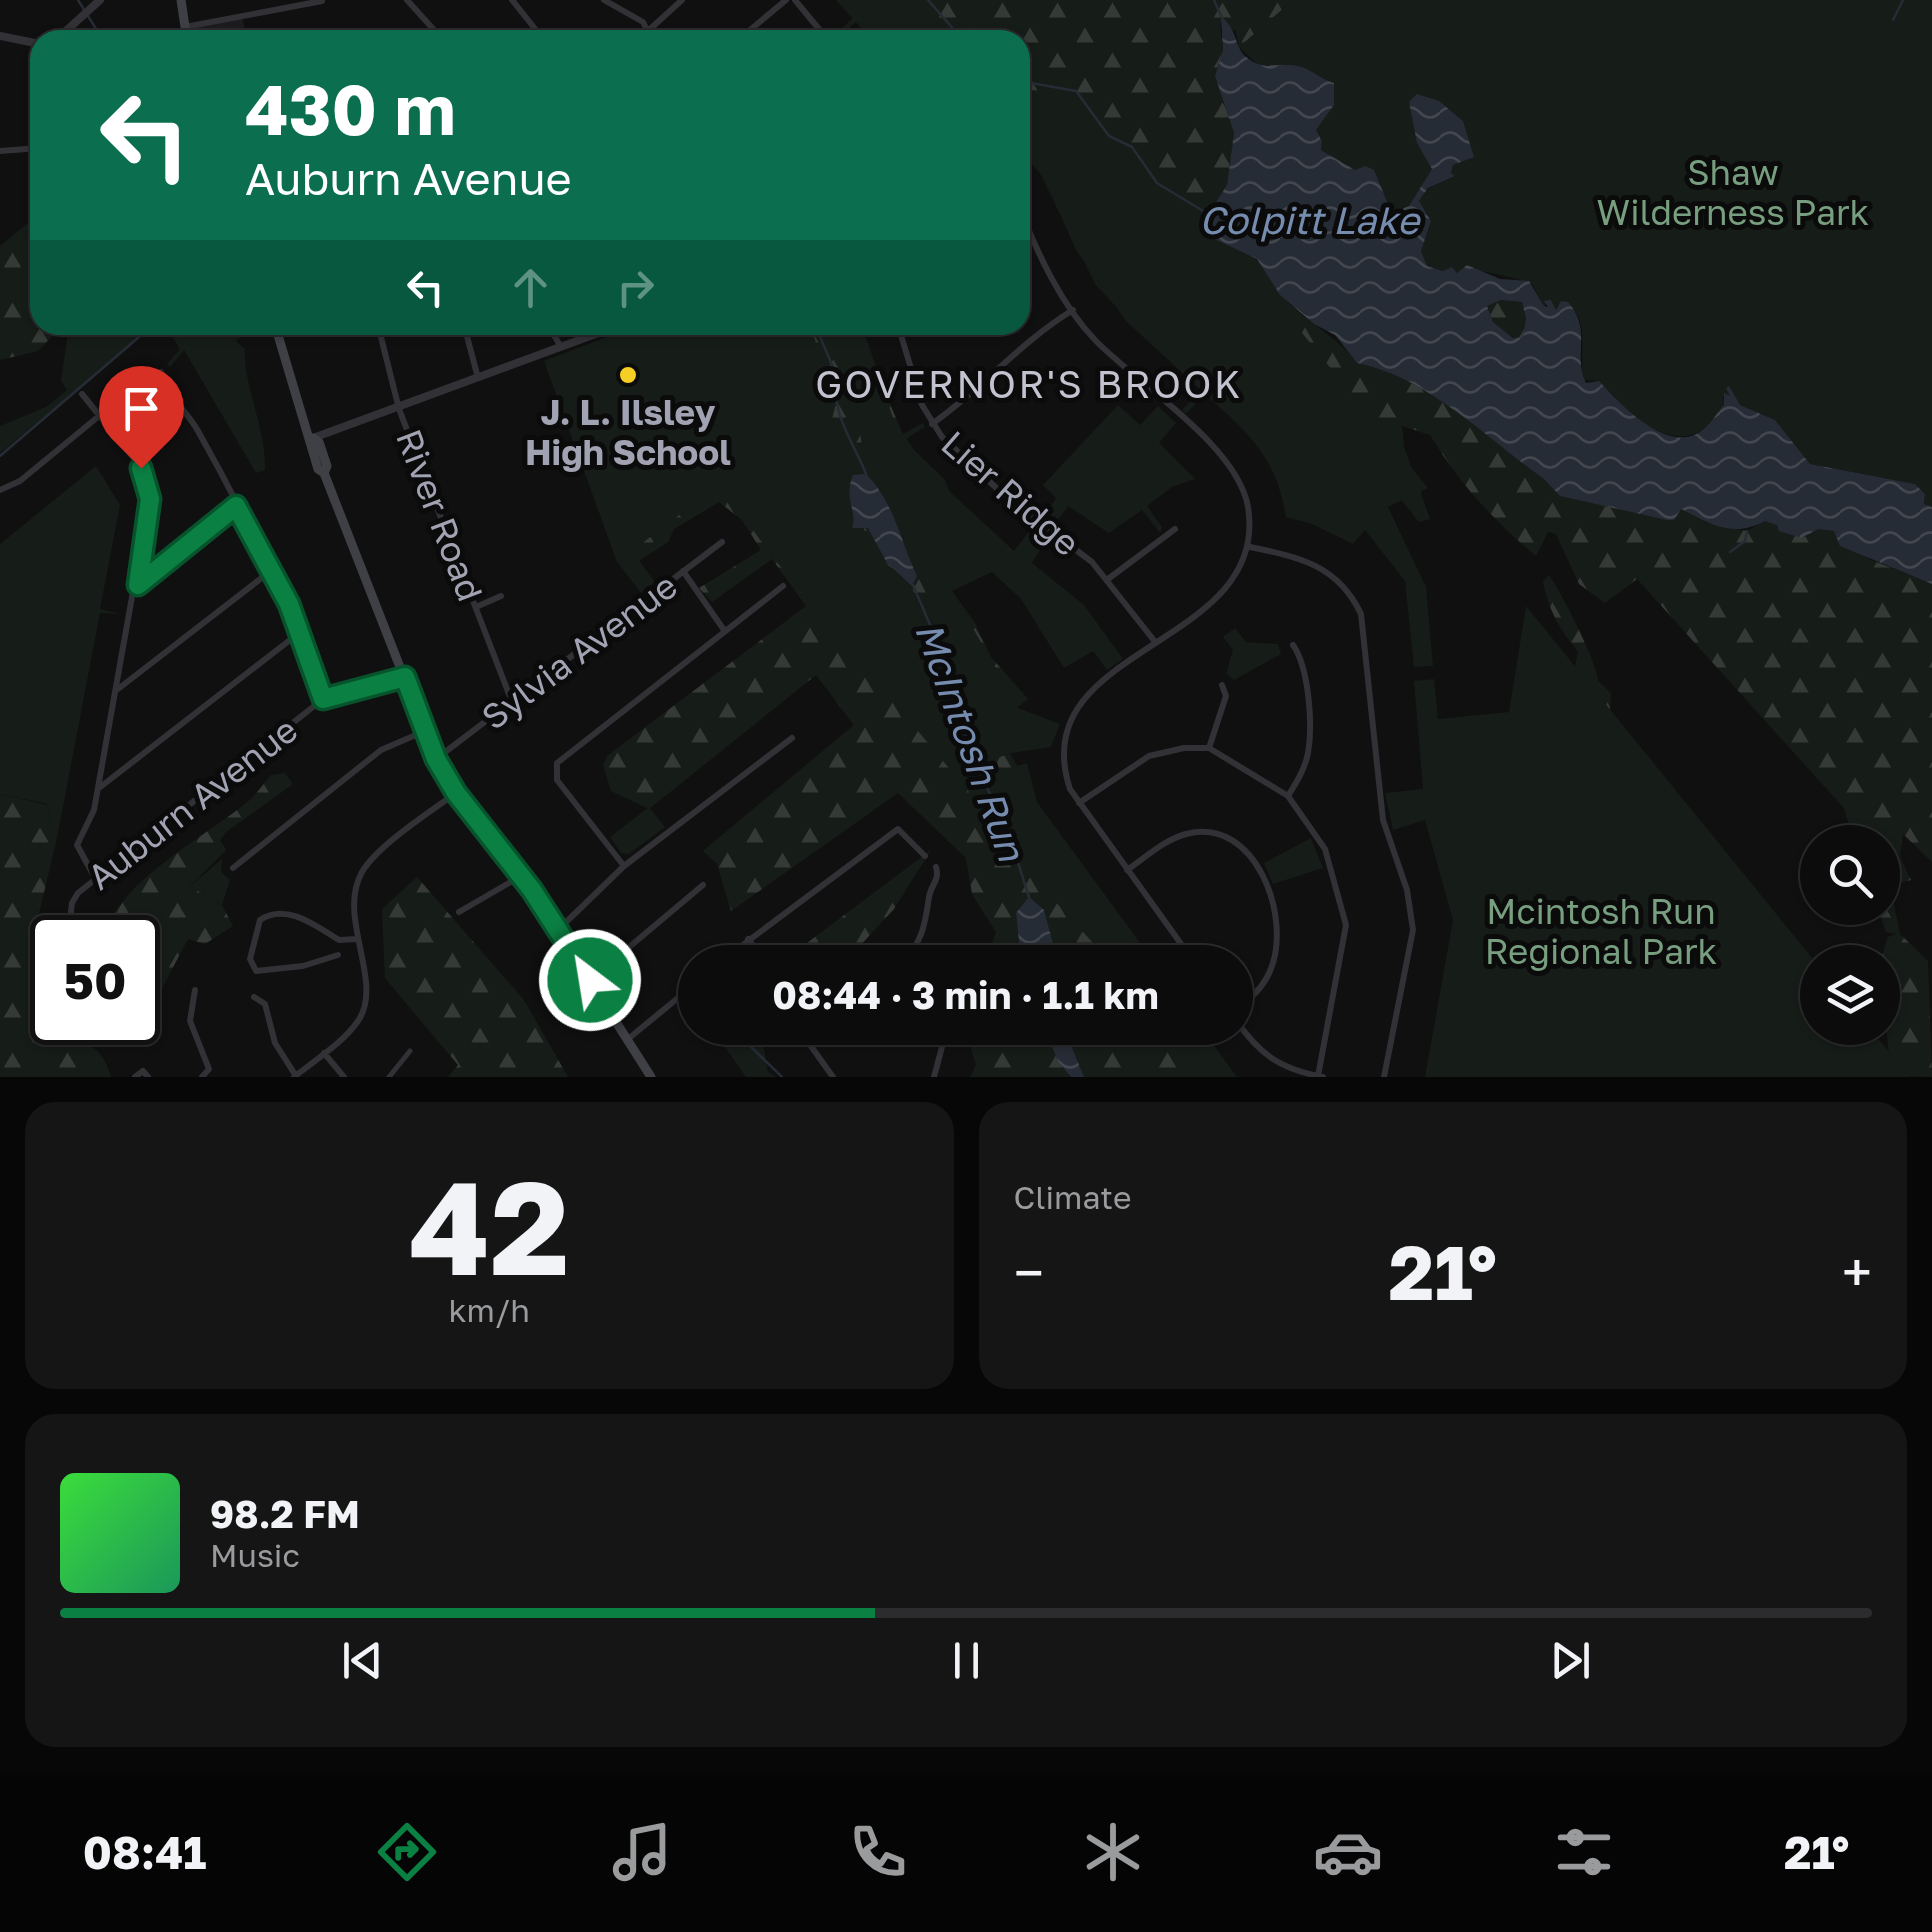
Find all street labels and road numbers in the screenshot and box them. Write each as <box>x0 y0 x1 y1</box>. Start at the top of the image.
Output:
street label: Lier Ridge <box>934 422 1088 564</box>
street label: River Road <box>388 423 492 607</box>
street label: Sylvia Avenue <box>473 564 685 738</box>
street label: Auburn Avenue <box>79 708 305 898</box>

